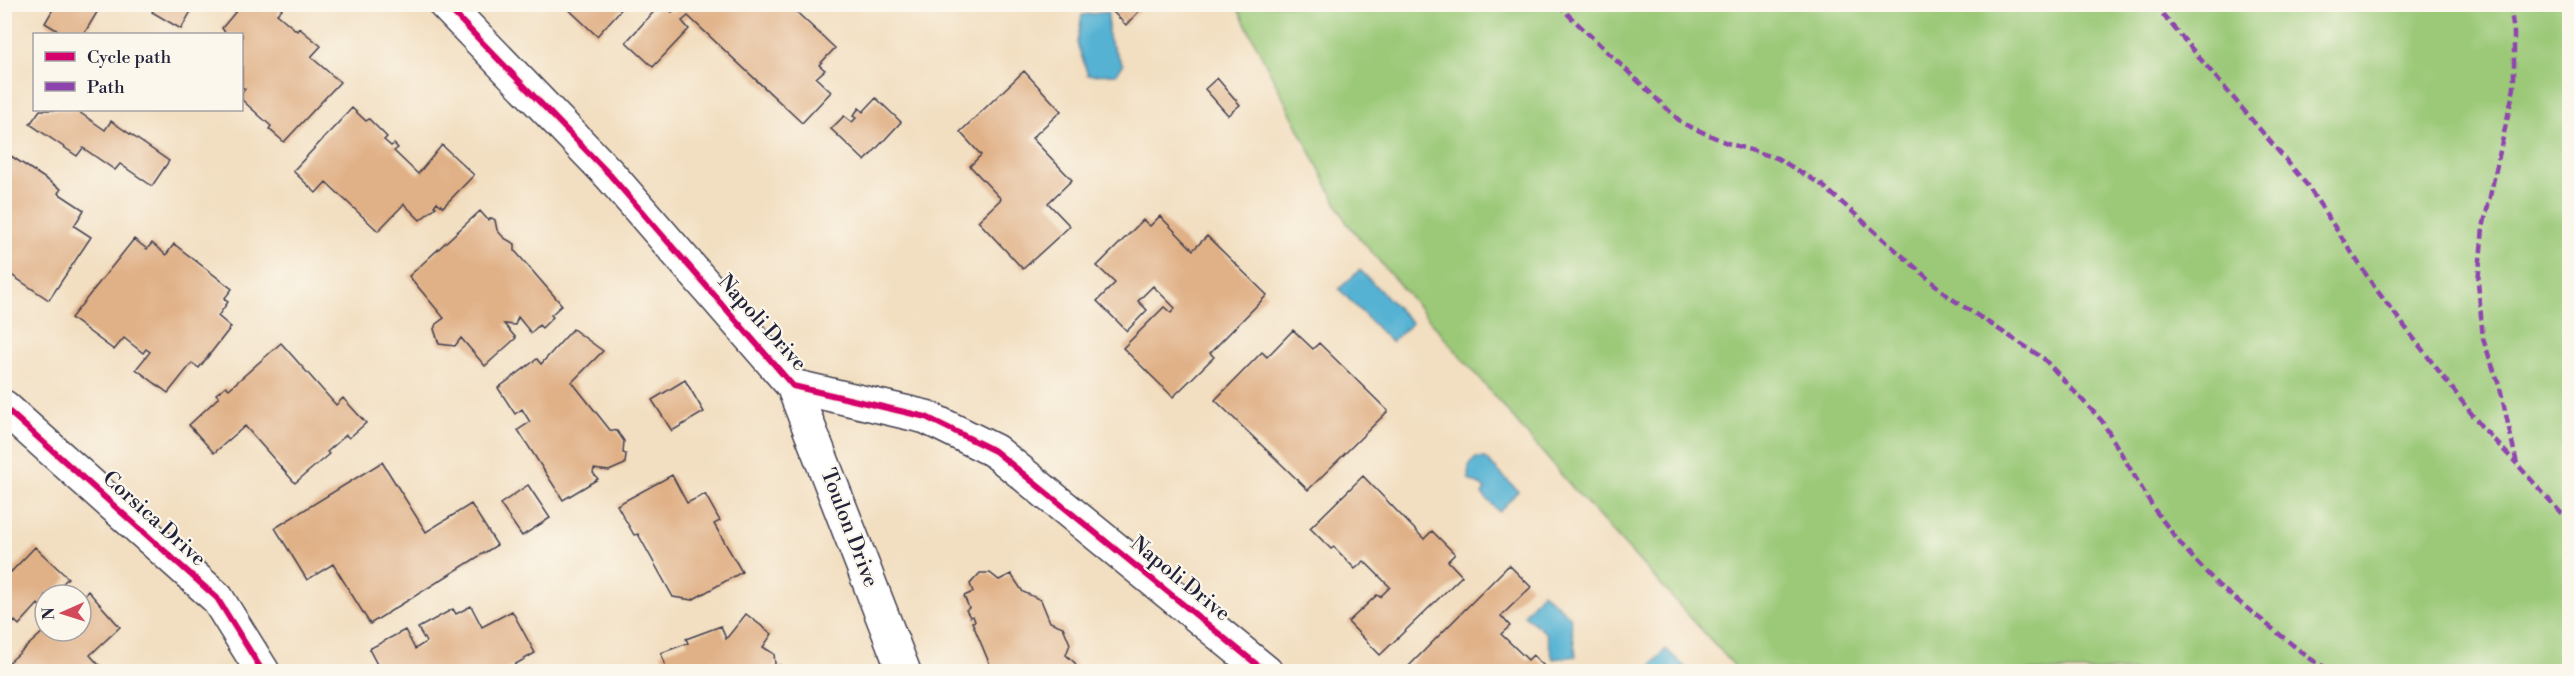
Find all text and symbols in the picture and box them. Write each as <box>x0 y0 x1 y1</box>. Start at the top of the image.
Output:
legend <box>33 33 243 111</box>
text: Cycle path <box>87 46 171 69</box>
text: Path <box>87 76 125 99</box>
street label: Napoli Drive <box>712 269 812 377</box>
street label: Toulon Drive <box>814 465 884 591</box>
street label: Corsica Drive <box>97 466 211 572</box>
street label: Napoli Drive <box>1125 531 1235 627</box>
north arrow <box>33 583 93 643</box>
text: N <box>39 607 59 621</box>

